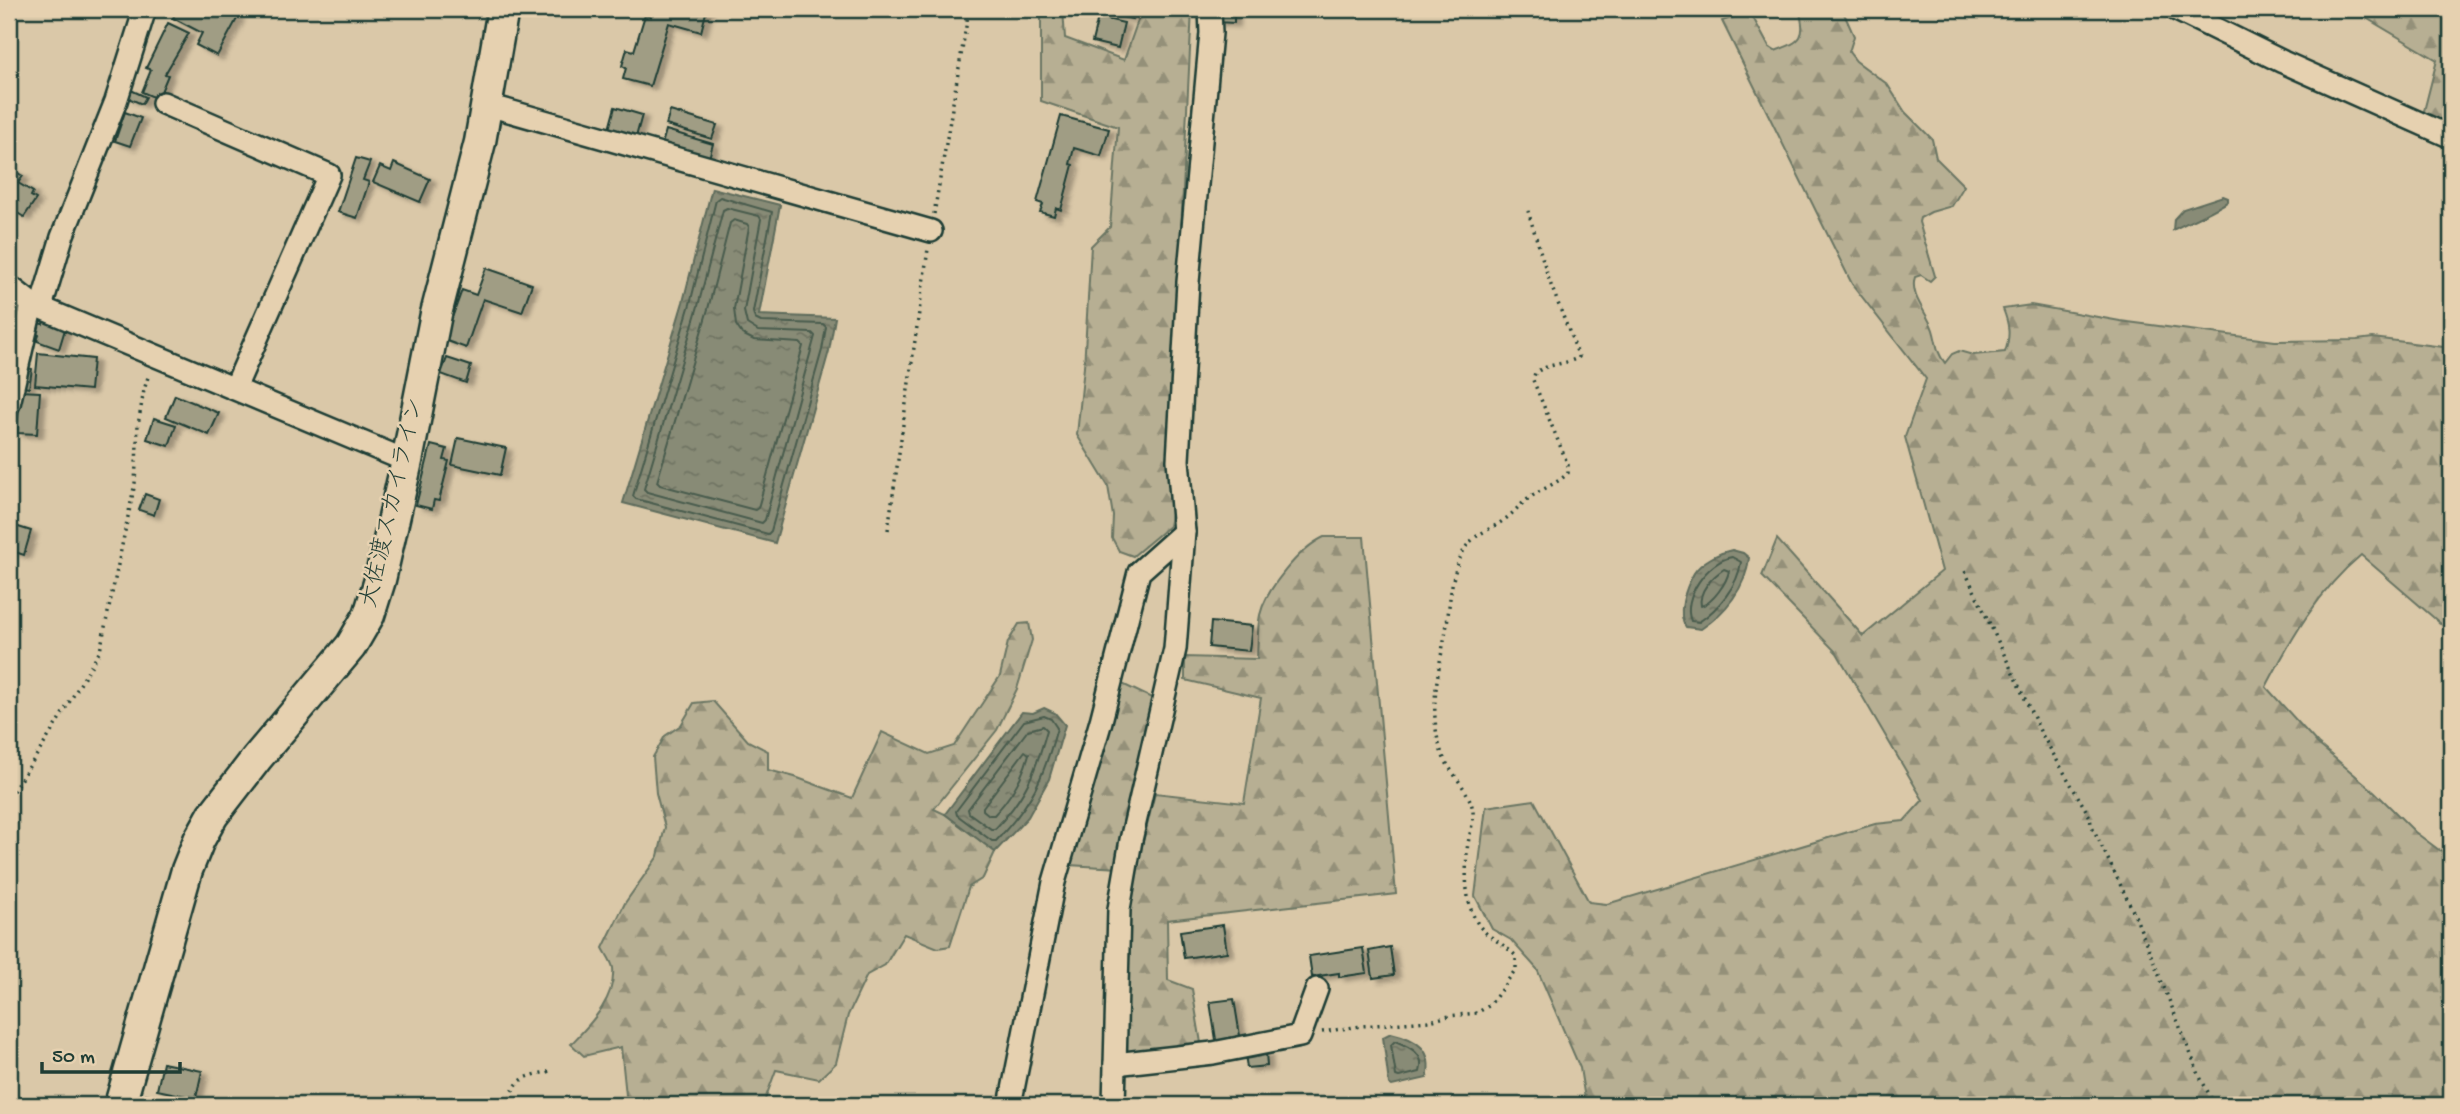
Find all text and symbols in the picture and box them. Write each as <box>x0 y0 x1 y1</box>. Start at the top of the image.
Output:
street label: 大佐渡スカイライン <box>355 395 432 611</box>
scale bar <box>42 1030 180 1074</box>
text: 50 m <box>52 1046 95 1071</box>

